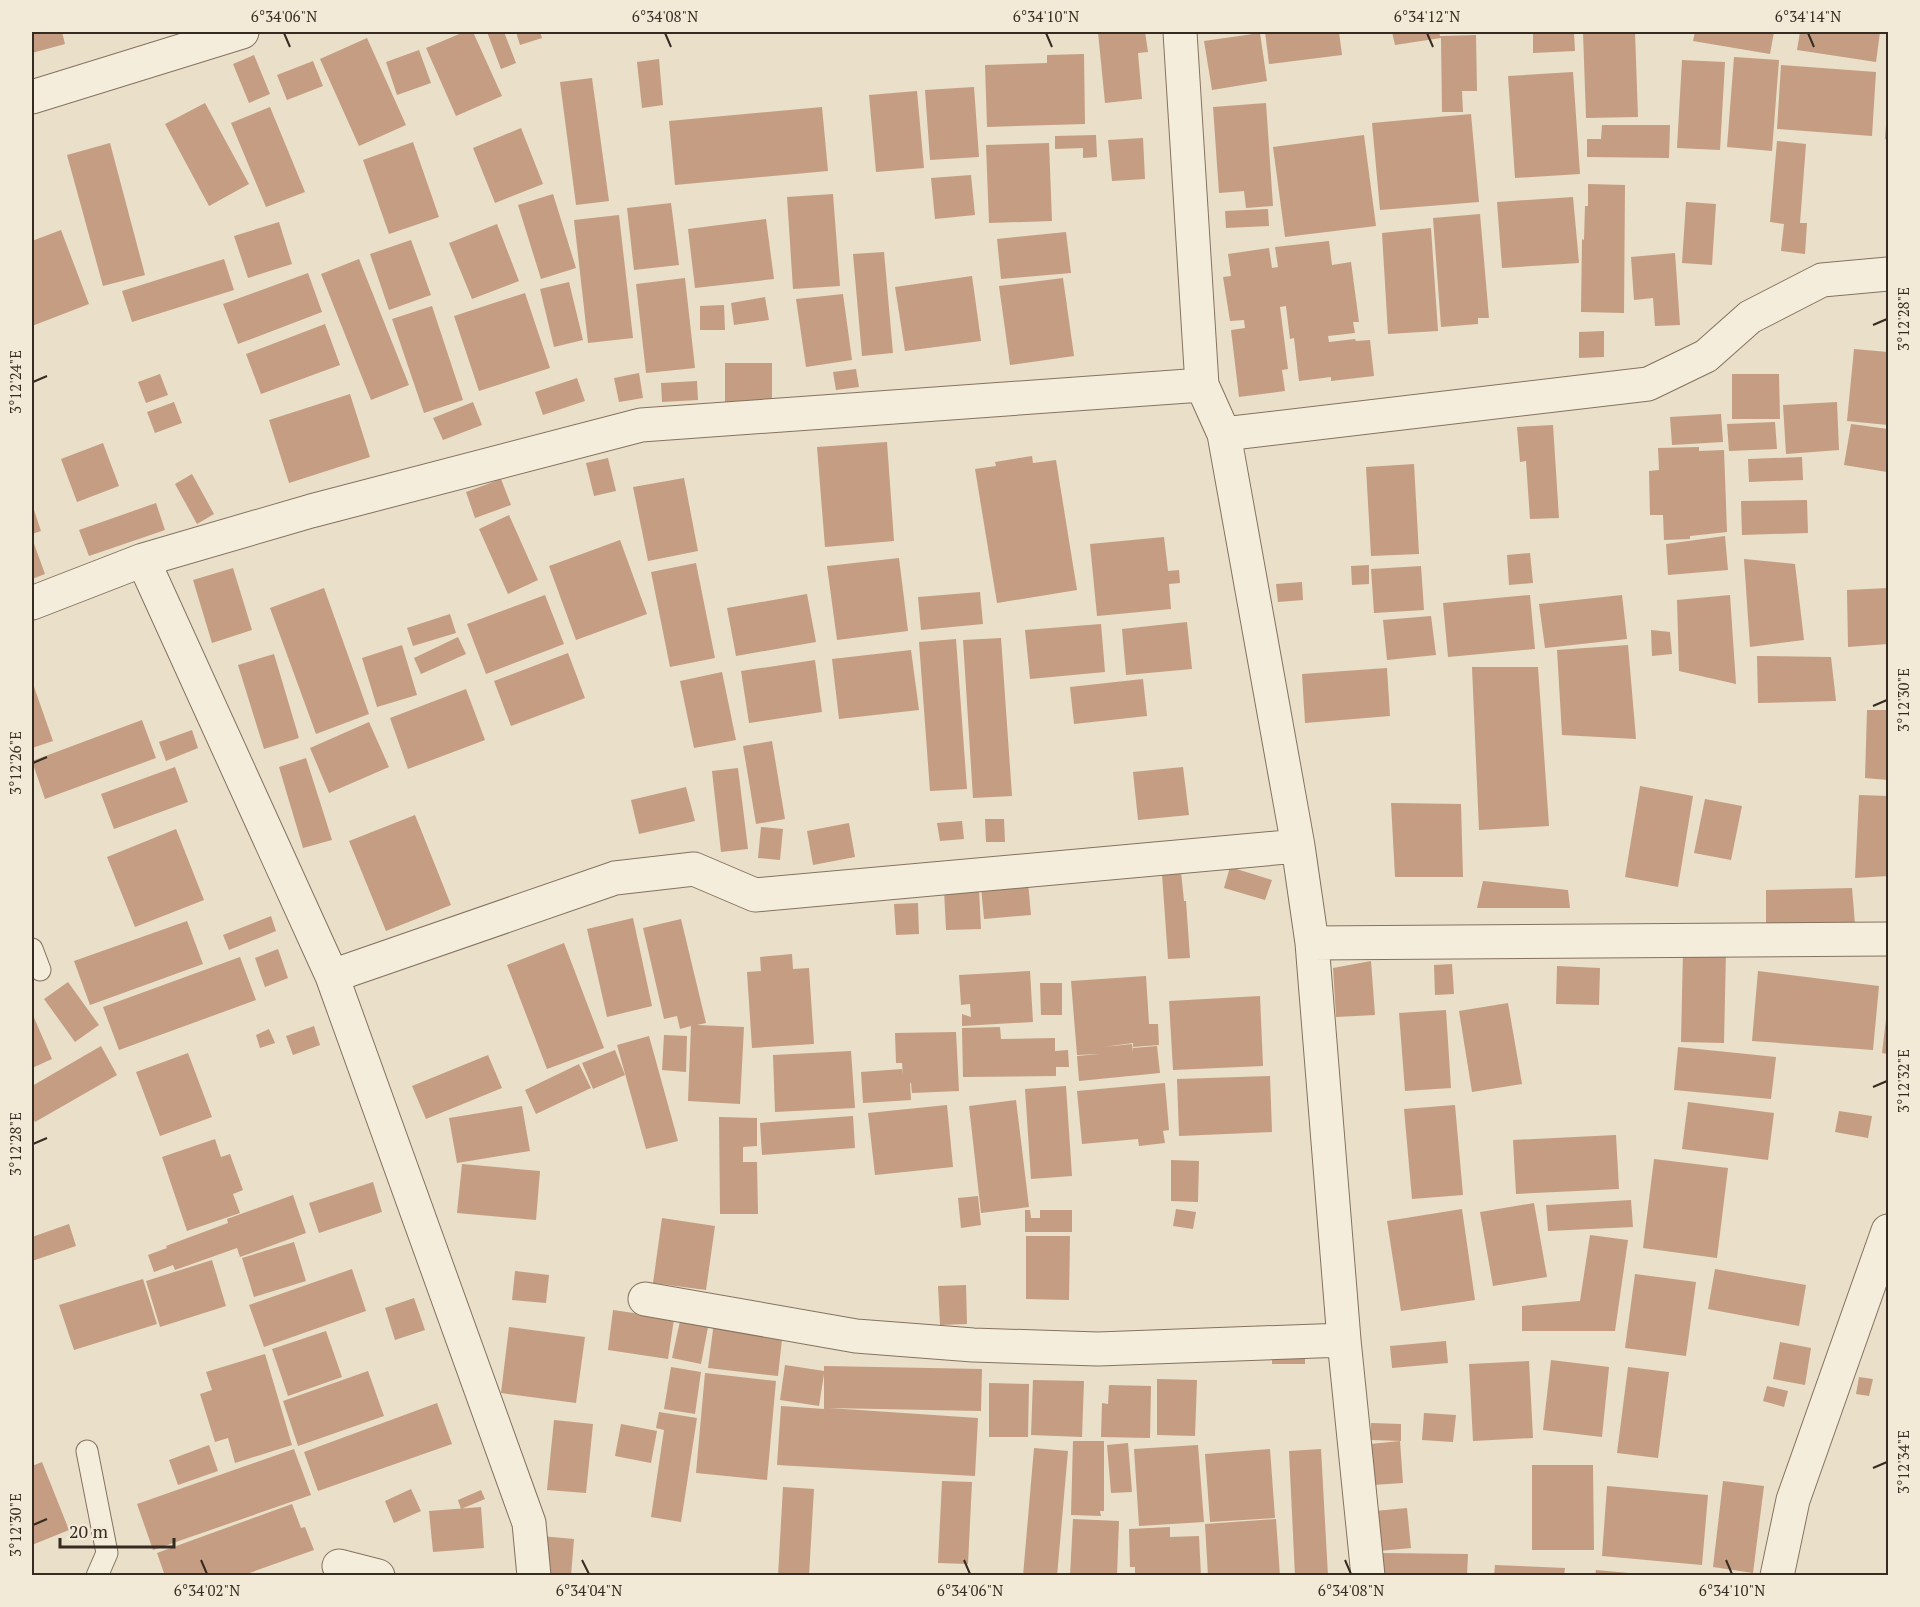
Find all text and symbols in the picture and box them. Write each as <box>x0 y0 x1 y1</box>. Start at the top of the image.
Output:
text: 6°34'06"N <box>251 6 317 26</box>
text: 6°34'08"N <box>632 6 698 26</box>
text: 6°34'10"N <box>1013 6 1079 26</box>
text: 6°34'12"N <box>1394 6 1460 26</box>
text: 6°34'14"N <box>1775 6 1841 26</box>
text: 3°12'28"E <box>1893 287 1913 351</box>
text: 3°12'24"E <box>5 350 25 414</box>
text: 3°12'30"E <box>1893 668 1913 732</box>
text: 3°12'26"E <box>5 731 25 795</box>
text: 3°12'32"E <box>1893 1049 1913 1113</box>
text: 3°12'28"E <box>5 1112 25 1176</box>
text: 3°12'34"E <box>1893 1430 1913 1494</box>
text: 3°12'30"E <box>5 1493 25 1557</box>
scale bar <box>60 1511 174 1549</box>
text: 20 m <box>69 1519 109 1543</box>
text: 6°34'02"N <box>174 1580 240 1600</box>
text: 6°34'04"N <box>556 1580 622 1600</box>
text: 6°34'06"N <box>937 1580 1003 1600</box>
text: 6°34'08"N <box>1318 1580 1384 1600</box>
text: 6°34'10"N <box>1699 1580 1765 1600</box>

